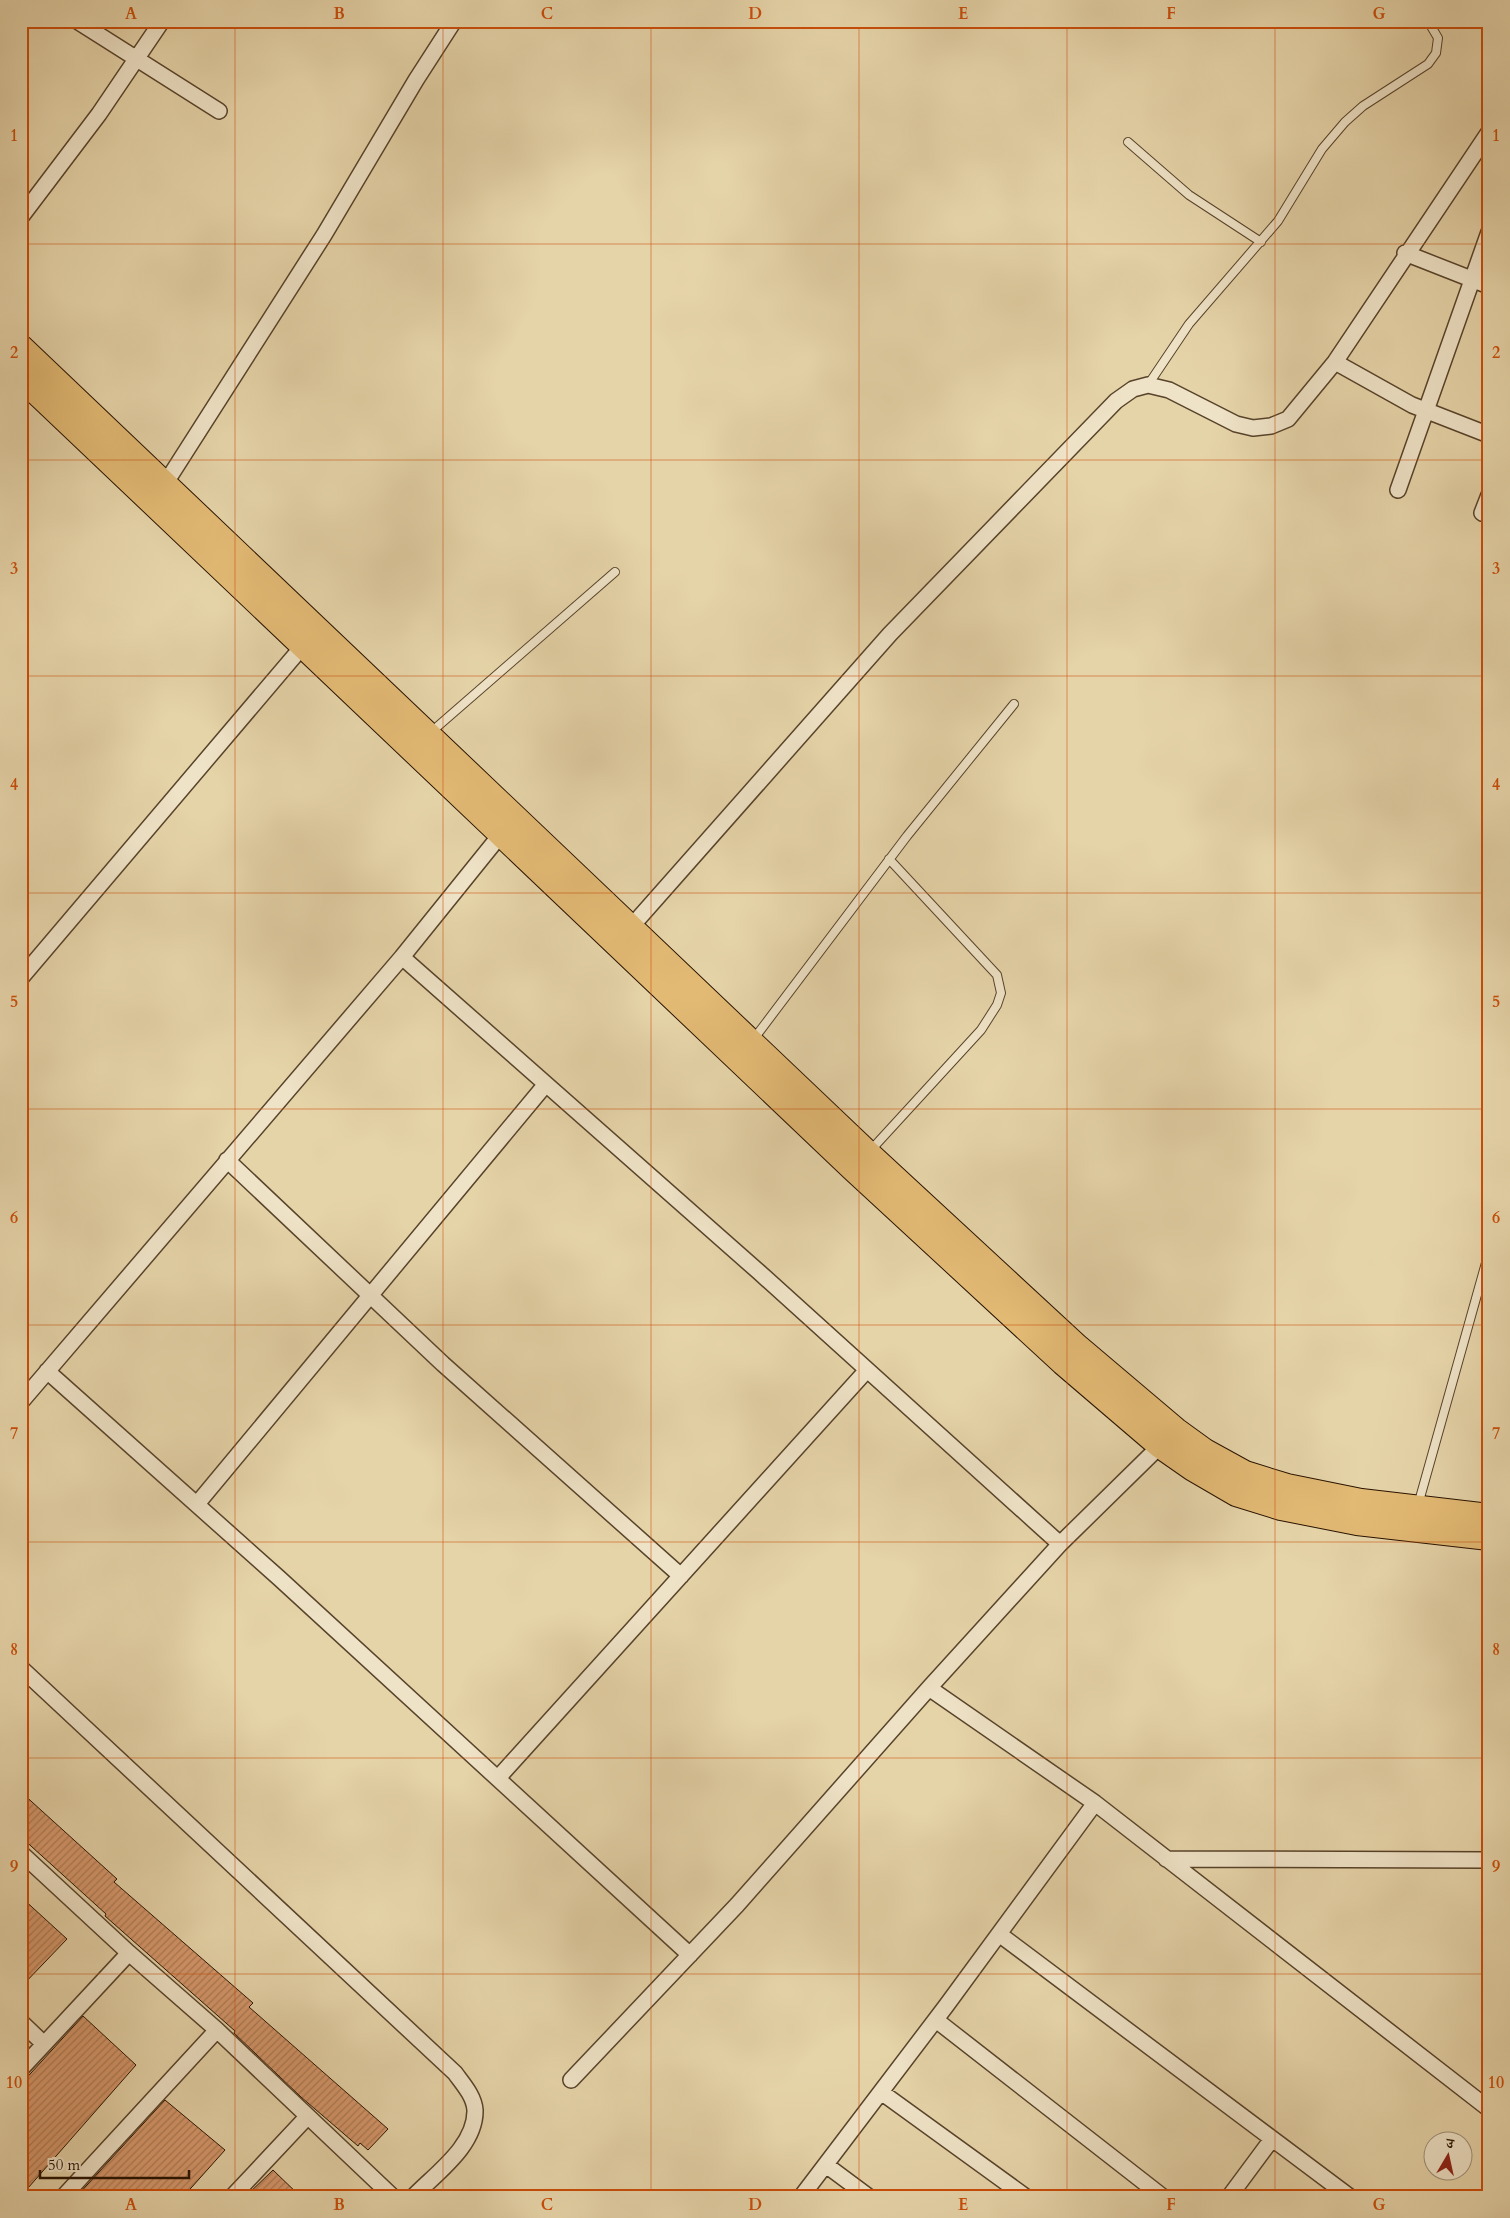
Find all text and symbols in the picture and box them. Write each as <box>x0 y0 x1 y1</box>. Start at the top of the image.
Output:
text: A <box>125 3 137 25</box>
text: B <box>333 3 345 25</box>
text: C <box>541 3 553 25</box>
text: D <box>748 3 762 25</box>
text: E <box>958 3 968 25</box>
text: F <box>1166 3 1176 25</box>
text: G <box>1372 3 1386 25</box>
text: 1 <box>10 125 18 147</box>
text: 1 <box>1492 125 1500 147</box>
text: 2 <box>10 342 18 364</box>
text: 2 <box>1492 342 1500 364</box>
text: 3 <box>10 558 18 580</box>
text: 3 <box>1492 558 1500 580</box>
text: 4 <box>10 774 18 796</box>
text: 4 <box>1492 774 1500 796</box>
text: 5 <box>10 991 18 1013</box>
text: 5 <box>1492 991 1500 1013</box>
text: 6 <box>10 1207 18 1229</box>
text: 6 <box>1492 1207 1500 1229</box>
text: 7 <box>10 1423 18 1445</box>
text: 7 <box>1492 1423 1500 1445</box>
text: 8 <box>10 1639 18 1661</box>
text: 8 <box>1492 1639 1500 1661</box>
text: 9 <box>10 1856 18 1878</box>
text: 9 <box>1492 1856 1500 1878</box>
text: 10 <box>6 2072 22 2094</box>
text: 10 <box>1488 2072 1504 2094</box>
north arrow <box>1422 2130 1472 2180</box>
text: उ <box>1444 2134 1456 2154</box>
scale bar <box>40 2148 189 2180</box>
text: 50 m <box>48 2155 80 2175</box>
text: A <box>125 2194 137 2216</box>
text: B <box>333 2194 345 2216</box>
text: C <box>541 2194 553 2216</box>
text: D <box>748 2194 762 2216</box>
text: E <box>958 2194 968 2216</box>
text: F <box>1166 2194 1176 2216</box>
text: G <box>1372 2194 1386 2216</box>

